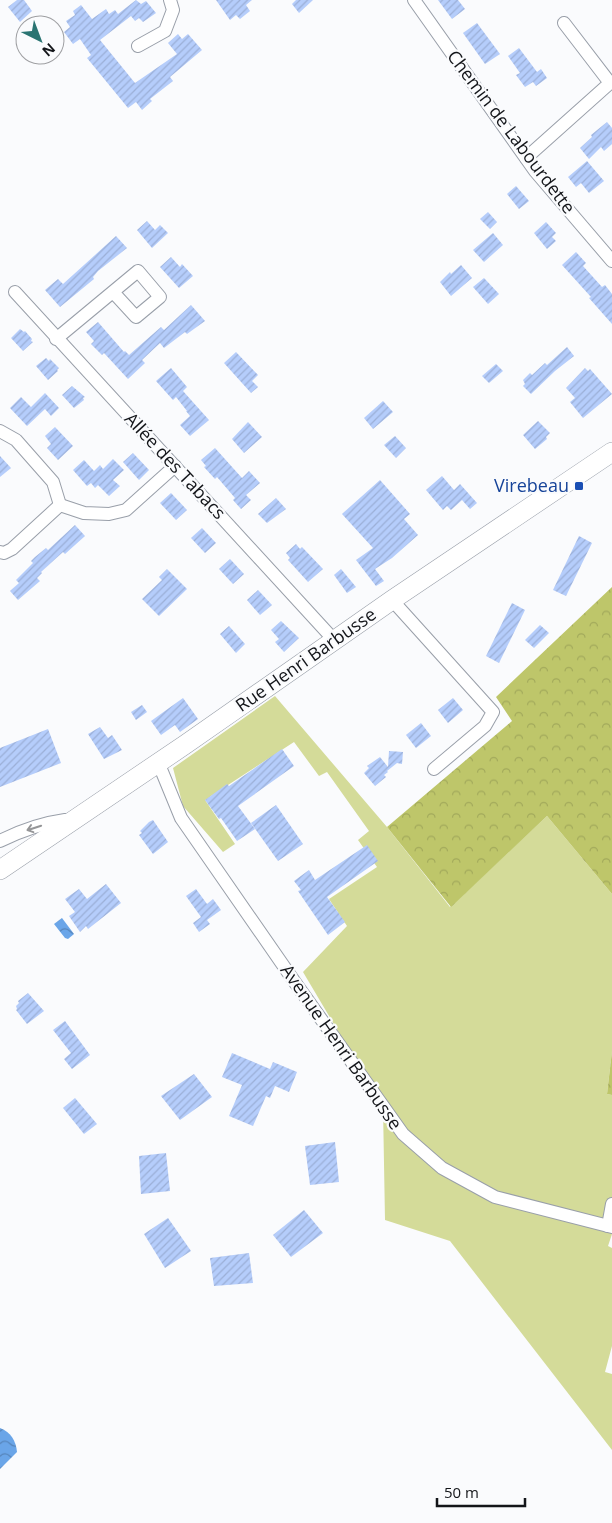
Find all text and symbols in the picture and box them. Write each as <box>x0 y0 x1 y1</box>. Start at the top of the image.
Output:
north arrow <box>15 15 65 65</box>
text: N <box>38 39 60 61</box>
street label: Chemin de Labourdette <box>442 45 581 218</box>
street label: Allée des Tabacs <box>120 407 232 524</box>
place label: Virebeau <box>494 473 569 497</box>
marker: Virebeau <box>573 480 585 492</box>
street label: Rue Henri Barbusse <box>230 602 380 717</box>
one-way arrow <box>27 823 43 833</box>
street label: Avenue Henri Barbusse <box>276 959 408 1134</box>
scale bar <box>437 1476 524 1508</box>
text: 50 m <box>444 1482 479 1502</box>

